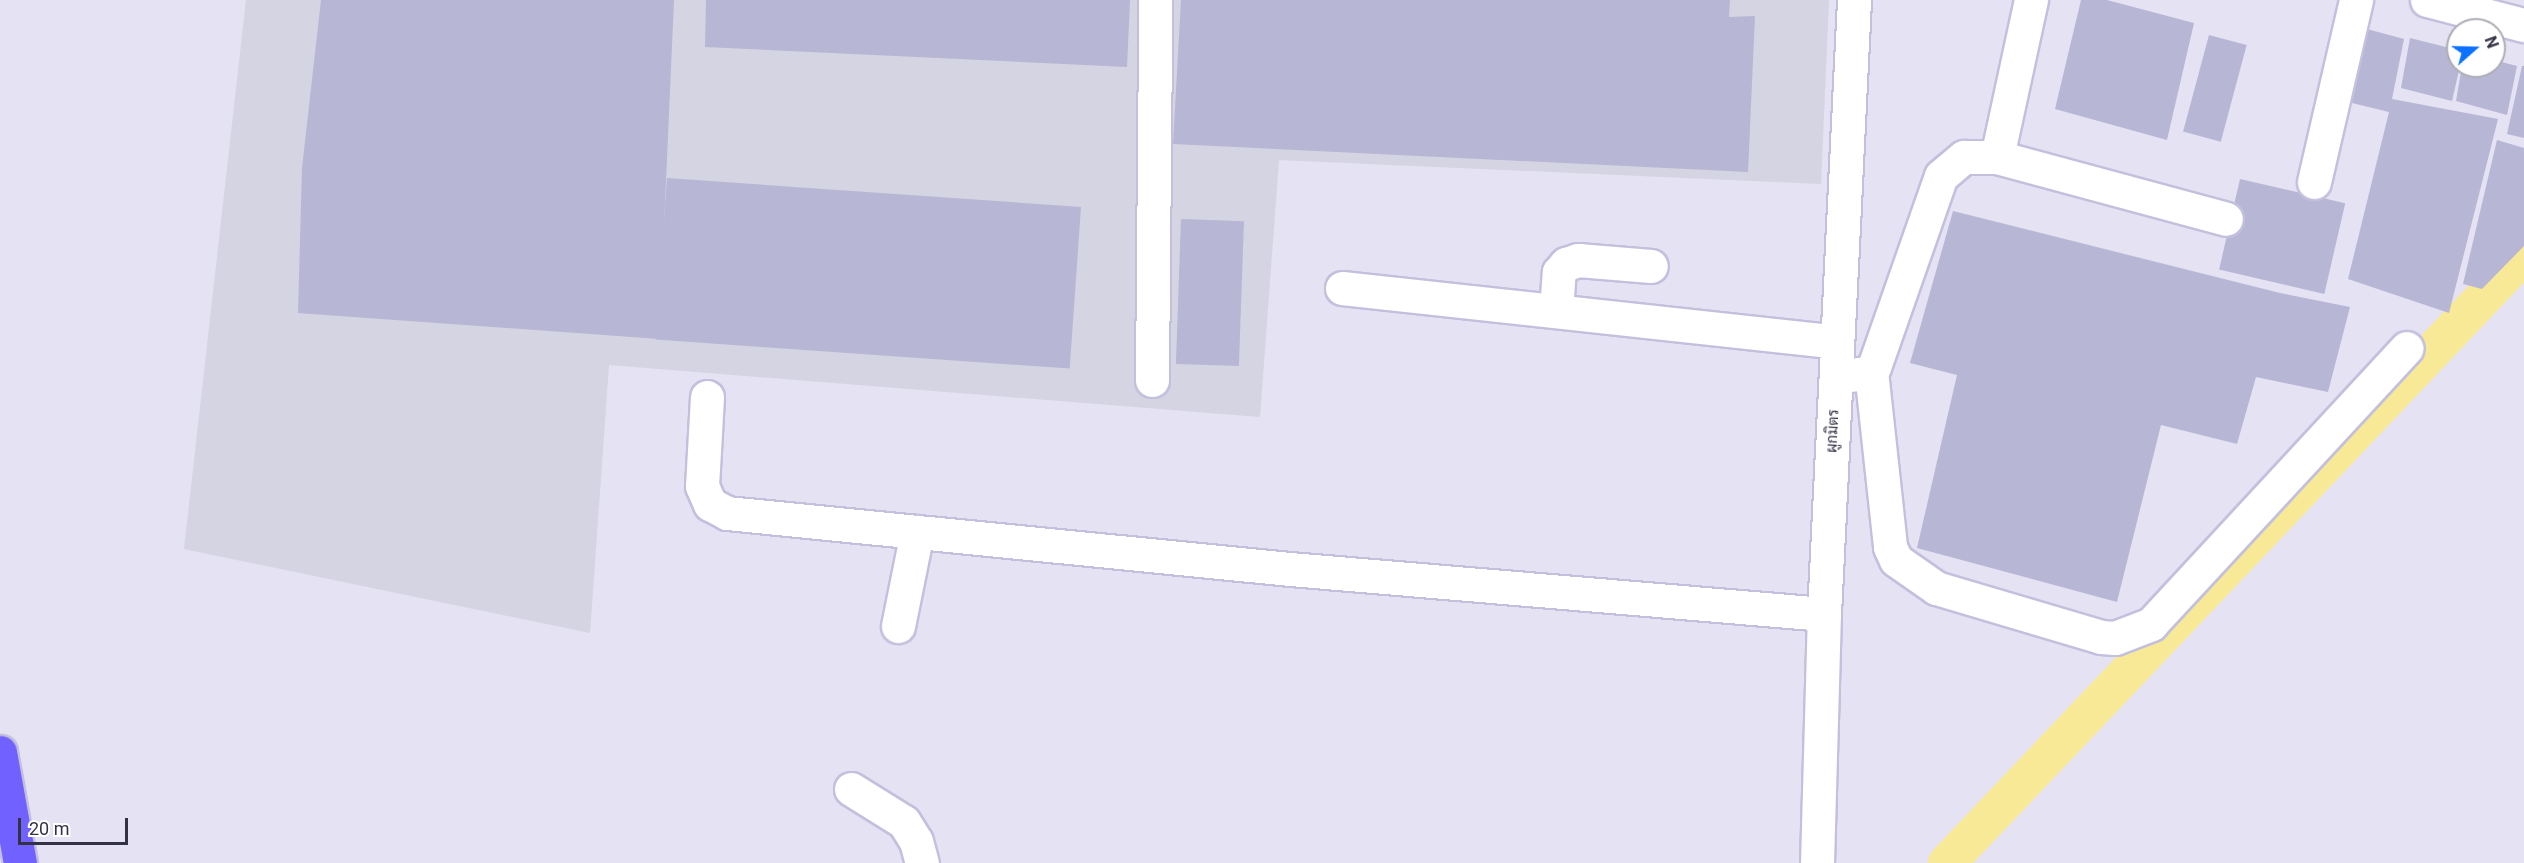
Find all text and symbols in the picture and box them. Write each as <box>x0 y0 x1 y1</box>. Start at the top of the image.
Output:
north arrow <box>2446 18 2506 78</box>
text: N <box>2481 34 2502 51</box>
street label: ผูกมิตร <box>1823 409 1843 453</box>
scale bar <box>21 806 130 844</box>
text: 20 m <box>29 818 69 839</box>

